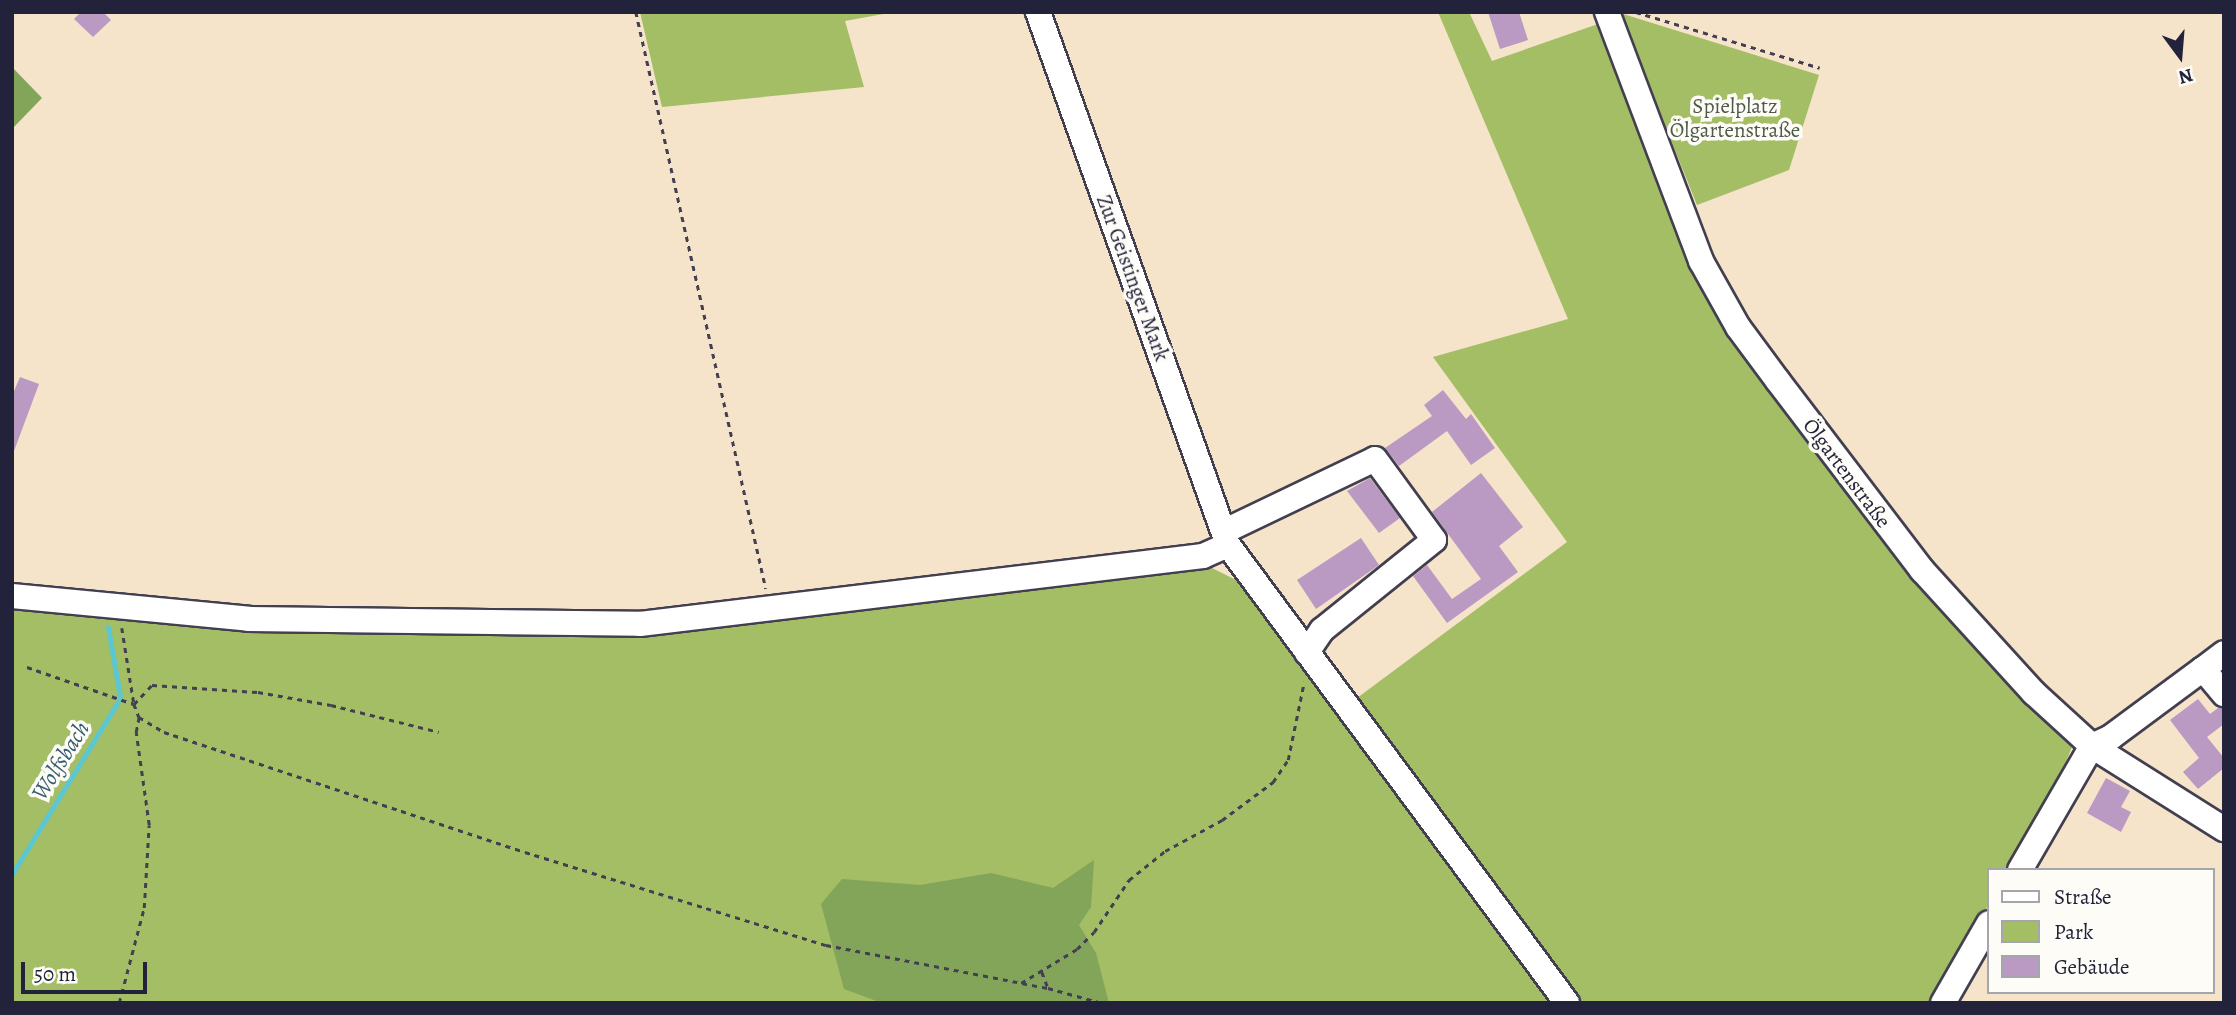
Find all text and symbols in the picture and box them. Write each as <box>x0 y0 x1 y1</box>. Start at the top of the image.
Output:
north arrow <box>2145 21 2215 91</box>
text: N <box>2176 62 2196 91</box>
park label: Spielplatz Ölgartenstraße <box>1670 93 1800 143</box>
street label: Zur Geistinger Mark <box>1091 191 1175 365</box>
street label: Ölgartenstraße <box>1798 413 1896 533</box>
water label: Wolfsbach <box>26 716 96 806</box>
legend <box>1988 868 2215 994</box>
text: Straße <box>2054 883 2112 911</box>
text: Park <box>2054 918 2093 946</box>
scale bar <box>24 948 150 992</box>
text: Gebäude <box>2054 953 2130 981</box>
text: 50 m <box>34 960 76 988</box>

